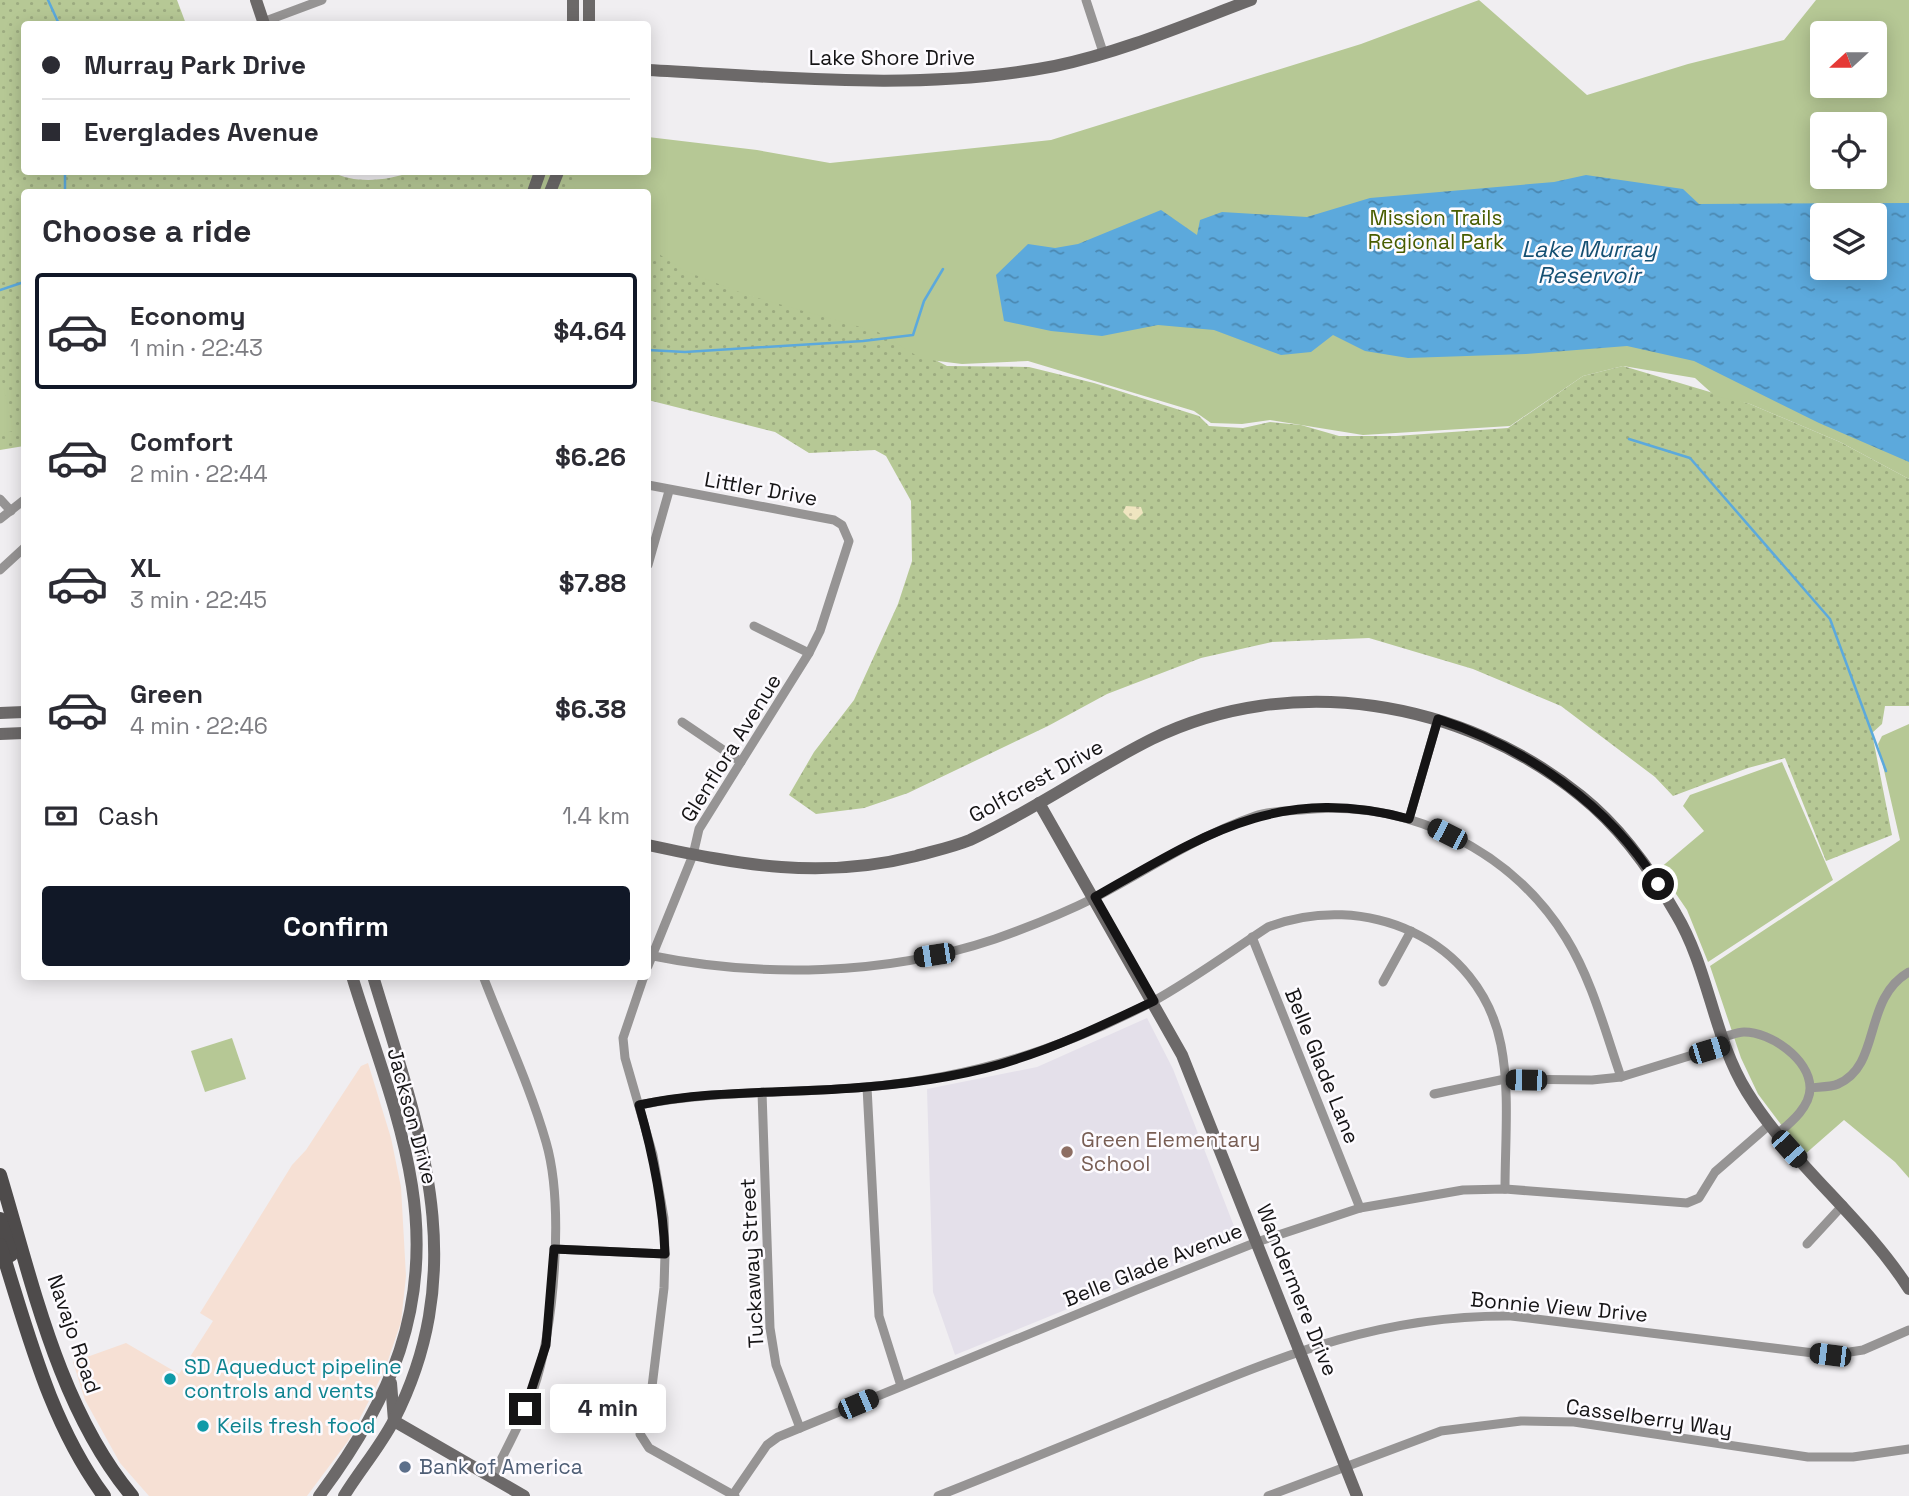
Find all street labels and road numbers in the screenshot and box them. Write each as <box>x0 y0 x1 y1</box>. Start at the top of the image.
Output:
street label: Lake Shore Drive <box>809 44 975 71</box>
street label: Littler Drive <box>702 465 820 512</box>
street label: Glenflora Avenue <box>674 669 787 827</box>
street label: Golfcrest Drive <box>964 733 1108 829</box>
street label: Belle Glade Lane <box>1279 984 1366 1148</box>
street label: Jackson Drive <box>381 1045 444 1187</box>
street label: Tuckaway Street <box>734 1177 769 1349</box>
street label: Wandermere Drive <box>1251 1200 1344 1380</box>
street label: Belle Glade Avenue <box>1059 1216 1246 1313</box>
street label: Navajo Road <box>42 1271 107 1397</box>
street label: Bonnie View Drive <box>1469 1285 1649 1328</box>
street label: Casselberry Way <box>1564 1392 1734 1443</box>

